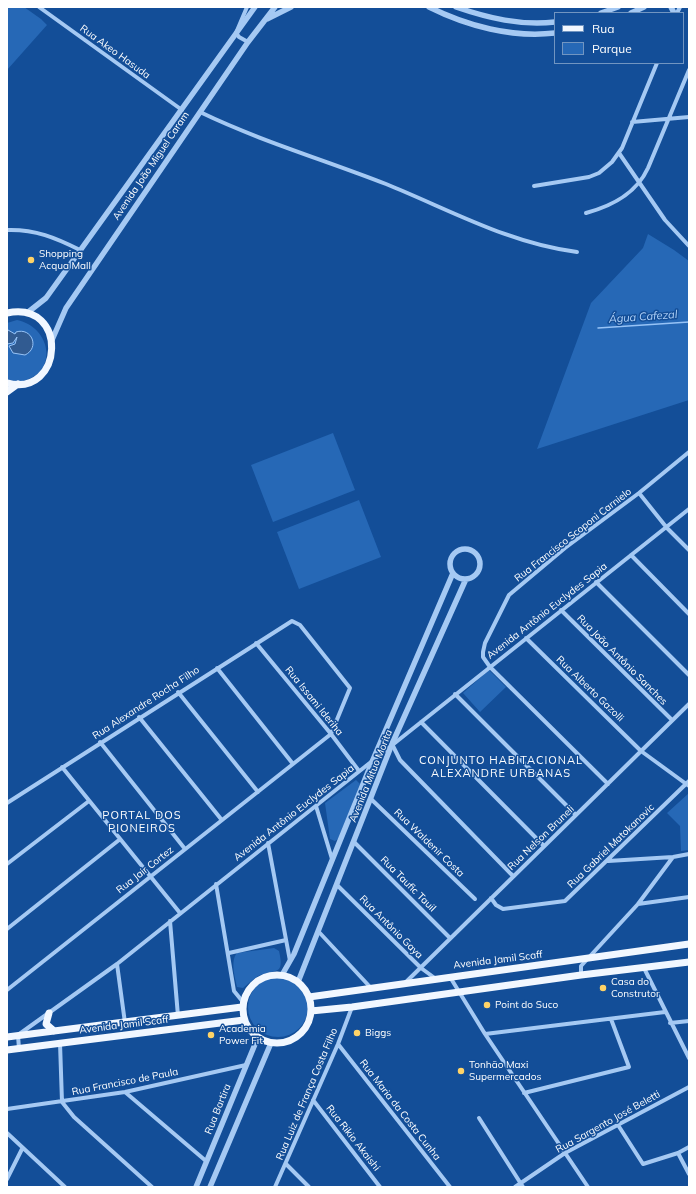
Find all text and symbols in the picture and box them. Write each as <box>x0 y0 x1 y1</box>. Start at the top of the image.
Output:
legend <box>554 12 684 64</box>
text: Rua <box>592 21 614 36</box>
street label: Rua Akeo Hasuda <box>78 23 152 81</box>
text: Parque <box>592 41 632 56</box>
street label: Avenida João Miguel Caram <box>110 110 192 222</box>
place label: Shopping Acqua Mall <box>39 248 91 272</box>
marker: Shopping Acqua Mall <box>26 255 36 265</box>
water label: Água Cafezal <box>608 308 678 326</box>
street label: Rua Francisco Scoponi Carnielo <box>512 486 634 584</box>
street label: Avenida Antônio Euclydes Sapia <box>484 560 610 662</box>
street label: Rua João Antônio Sanches <box>574 612 670 708</box>
street label: Rua Alberto Gazolli <box>554 654 626 724</box>
street label: Rua Alexandre Rocha Filho <box>90 664 202 742</box>
street label: Rua Issami Ideriha <box>282 664 346 738</box>
street label: Avenida Mituo Morita <box>347 728 395 824</box>
district label: CONJUNTO HABITACIONAL ALEXANDRE URBANAS <box>419 754 583 780</box>
street label: Avenida Antônio Euclydes Sapia <box>231 762 357 864</box>
street label: Rua Gabriel Matokanovic <box>565 801 657 891</box>
street label: Rua Nelson Bruneli <box>505 803 577 873</box>
street label: Rua Waldenir Costa <box>391 806 467 880</box>
district label: PORTAL DOS PIONEIROS <box>102 809 182 835</box>
street label: Rua Jair Cortez <box>114 844 176 896</box>
street label: Rua Taufic Tauil <box>378 854 438 914</box>
street label: Rua Antônio Gaya <box>357 893 425 961</box>
street label: Avenida Jamil Scaff <box>453 949 543 971</box>
place label: Casa do Construtor <box>611 976 660 1000</box>
marker: Casa do Construtor <box>598 983 608 993</box>
place label: Point do Suco <box>495 999 558 1011</box>
marker: Point do Suco <box>482 1000 492 1010</box>
street label: Avenida Jamil Scaff <box>79 1014 169 1036</box>
place label: Academia Power Fit <box>219 1023 266 1046</box>
street label: Rua Luiz de França Costa Filho <box>274 1026 340 1162</box>
place label: Biggs <box>365 1027 391 1039</box>
marker: Biggs <box>352 1028 362 1038</box>
marker: Academia Power Fit <box>206 1030 216 1040</box>
street label: Rua Maria da Costa Cunha <box>357 1057 443 1163</box>
place label: Tonhão Maxi Supermercados <box>469 1059 541 1082</box>
street label: Rua Francisco de Paula <box>71 1066 179 1098</box>
marker: Tonhão Maxi Supermercados <box>456 1066 466 1076</box>
street label: Rua Bartira <box>202 1082 234 1136</box>
street label: Rua Sargento José Beletti <box>554 1088 662 1156</box>
street label: Rua Rikio Akaishi <box>323 1103 383 1173</box>

